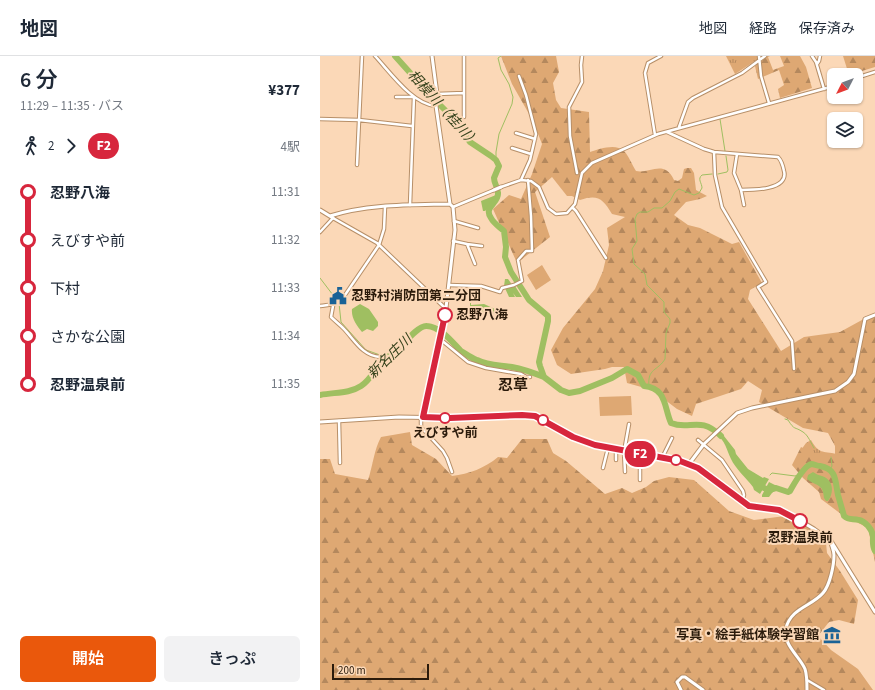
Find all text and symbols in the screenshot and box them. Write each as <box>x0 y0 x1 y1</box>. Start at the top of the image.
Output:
text: 地図 <box>20 16 58 43</box>
text: 地図 <box>699 19 727 39</box>
text: 経路 <box>749 19 777 39</box>
text: 保存済み <box>799 19 855 39</box>
text: 6 分 <box>20 64 58 96</box>
water label: 相模川（桂川） <box>403 66 483 152</box>
north arrow <box>827 68 863 104</box>
map controls <box>827 68 863 148</box>
text: ¥377 <box>268 80 300 101</box>
text: 11:29 – 11:35 · バス <box>20 97 124 115</box>
button: layers <box>827 112 863 148</box>
icon: walk <box>20 135 42 157</box>
icon: forward <box>60 135 82 157</box>
text: F2 <box>96 136 111 156</box>
text: 2 <box>48 137 54 155</box>
text: 4駅 <box>281 138 300 156</box>
text: 忍野八海 <box>50 183 110 204</box>
text: 11:31 <box>271 183 300 201</box>
text: えびすや前 <box>50 231 125 252</box>
text: 11:32 <box>271 231 300 249</box>
text: 下村 <box>50 279 80 300</box>
text: 11:33 <box>271 279 300 297</box>
public building icon: 忍野村消防団第二分団 <box>328 286 348 306</box>
place label: 忍野村消防団第二分団 <box>351 287 481 305</box>
place label: 忍野八海 <box>456 306 508 324</box>
marker: 忍野八海 <box>437 307 453 323</box>
text: さかな公園 <box>50 327 125 348</box>
text: 11:34 <box>271 327 300 345</box>
water label: 新名庄川 <box>363 329 419 384</box>
text: 忍野温泉前 <box>50 375 125 396</box>
text: 11:35 <box>271 375 300 393</box>
district label: 忍草 <box>498 375 528 396</box>
marker: えびすや前 <box>439 412 451 424</box>
unlabelled marker <box>537 414 549 426</box>
place label: えびすや前 <box>412 424 478 442</box>
line badge: F2 <box>622 441 658 467</box>
text: F2 <box>633 444 647 464</box>
unlabelled marker <box>670 454 682 466</box>
marker: 忍野温泉前 <box>792 513 808 529</box>
place label: 忍野温泉前 <box>767 529 833 547</box>
museum icon: 写真・絵手紙体験学習館 <box>822 625 842 645</box>
place label: 写真・絵手紙体験学習館 <box>676 626 819 644</box>
button: 開始 <box>20 636 156 682</box>
button: きっぷ <box>164 636 300 682</box>
scale bar <box>332 662 429 681</box>
text: 200 m <box>338 663 366 678</box>

